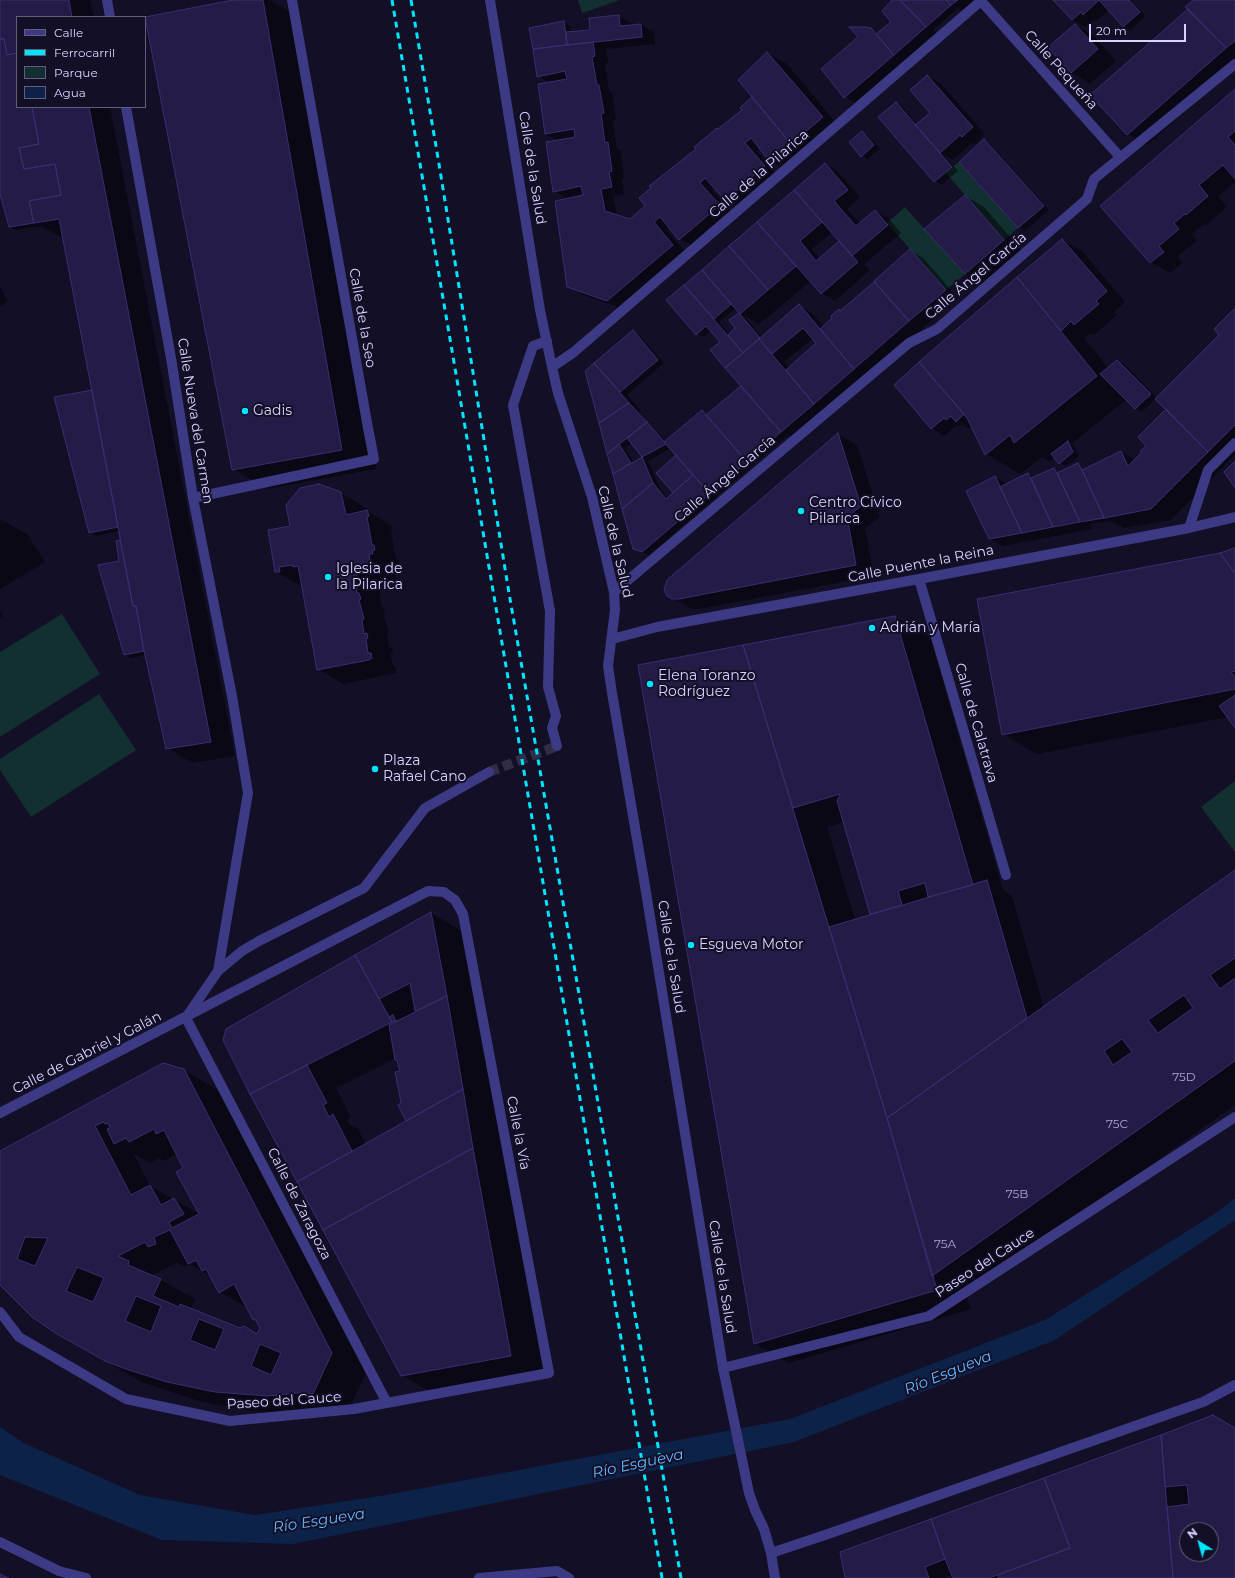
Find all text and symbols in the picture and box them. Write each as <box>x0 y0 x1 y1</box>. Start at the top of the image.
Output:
legend <box>16 16 146 108</box>
scale bar <box>1091 16 1188 42</box>
text: 20 m <box>1096 23 1127 38</box>
text: Calle <box>54 25 83 40</box>
street label: Calle Pequeña <box>1021 27 1101 113</box>
text: Ferrocarril <box>54 45 115 60</box>
text: Parque <box>54 65 98 80</box>
text: Agua <box>54 85 86 100</box>
street label: Calle de la Salud <box>515 110 549 226</box>
street label: Calle de la Pilarica <box>706 126 812 222</box>
street label: Calle Ángel García <box>922 229 1030 323</box>
street label: Calle de la Seo <box>345 267 379 369</box>
street label: Calle Nueva del Carmen <box>174 337 216 505</box>
place label: Gadis <box>253 403 292 419</box>
marker: Gadis <box>240 406 250 416</box>
street label: Calle Ángel García <box>671 432 779 526</box>
street label: Calle de la Salud <box>594 484 636 600</box>
place label: Centro Cívico Pilarica <box>809 495 902 528</box>
marker: Centro Cívico Pilarica <box>796 506 806 516</box>
street label: Calle Puente la Reina <box>847 542 995 586</box>
place label: Iglesia de la Pilarica <box>336 561 403 594</box>
marker: Iglesia de la Pilarica <box>323 572 333 582</box>
place label: Adrián y María <box>880 620 981 636</box>
marker: Adrián y María <box>867 623 877 633</box>
street label: Calle de Calatrava <box>951 661 1001 785</box>
place label: Elena Toranzo Rodríguez <box>658 668 756 700</box>
marker: Elena Toranzo Rodríguez <box>645 679 655 689</box>
place label: Plaza Rafael Cano <box>383 753 466 786</box>
marker: Plaza Rafael Cano <box>370 764 380 774</box>
street label: Calle de la Salud <box>654 899 688 1015</box>
place label: Esgueva Motor <box>699 937 804 953</box>
marker: Esgueva Motor <box>686 940 696 950</box>
street label: Calle de Gabriel y Galán <box>10 1008 164 1098</box>
house number: 75D <box>1172 1070 1196 1084</box>
street label: Calle la Vía <box>503 1095 533 1171</box>
house number: 75C <box>1106 1117 1128 1131</box>
street label: Calle de Zaragoza <box>263 1145 335 1263</box>
house number: 75B <box>1006 1187 1028 1201</box>
street label: Calle de la Salud <box>705 1219 739 1335</box>
street label: Paseo del Cauce <box>932 1225 1038 1301</box>
house number: 75A <box>934 1237 956 1251</box>
water label: Río Esgueva <box>902 1347 994 1399</box>
street label: Paseo del Cauce <box>226 1389 342 1413</box>
water label: Río Esgueva <box>591 1446 685 1482</box>
water label: Río Esgueva <box>272 1505 366 1537</box>
north arrow <box>1179 1522 1219 1562</box>
text: N <box>1185 1525 1200 1541</box>

